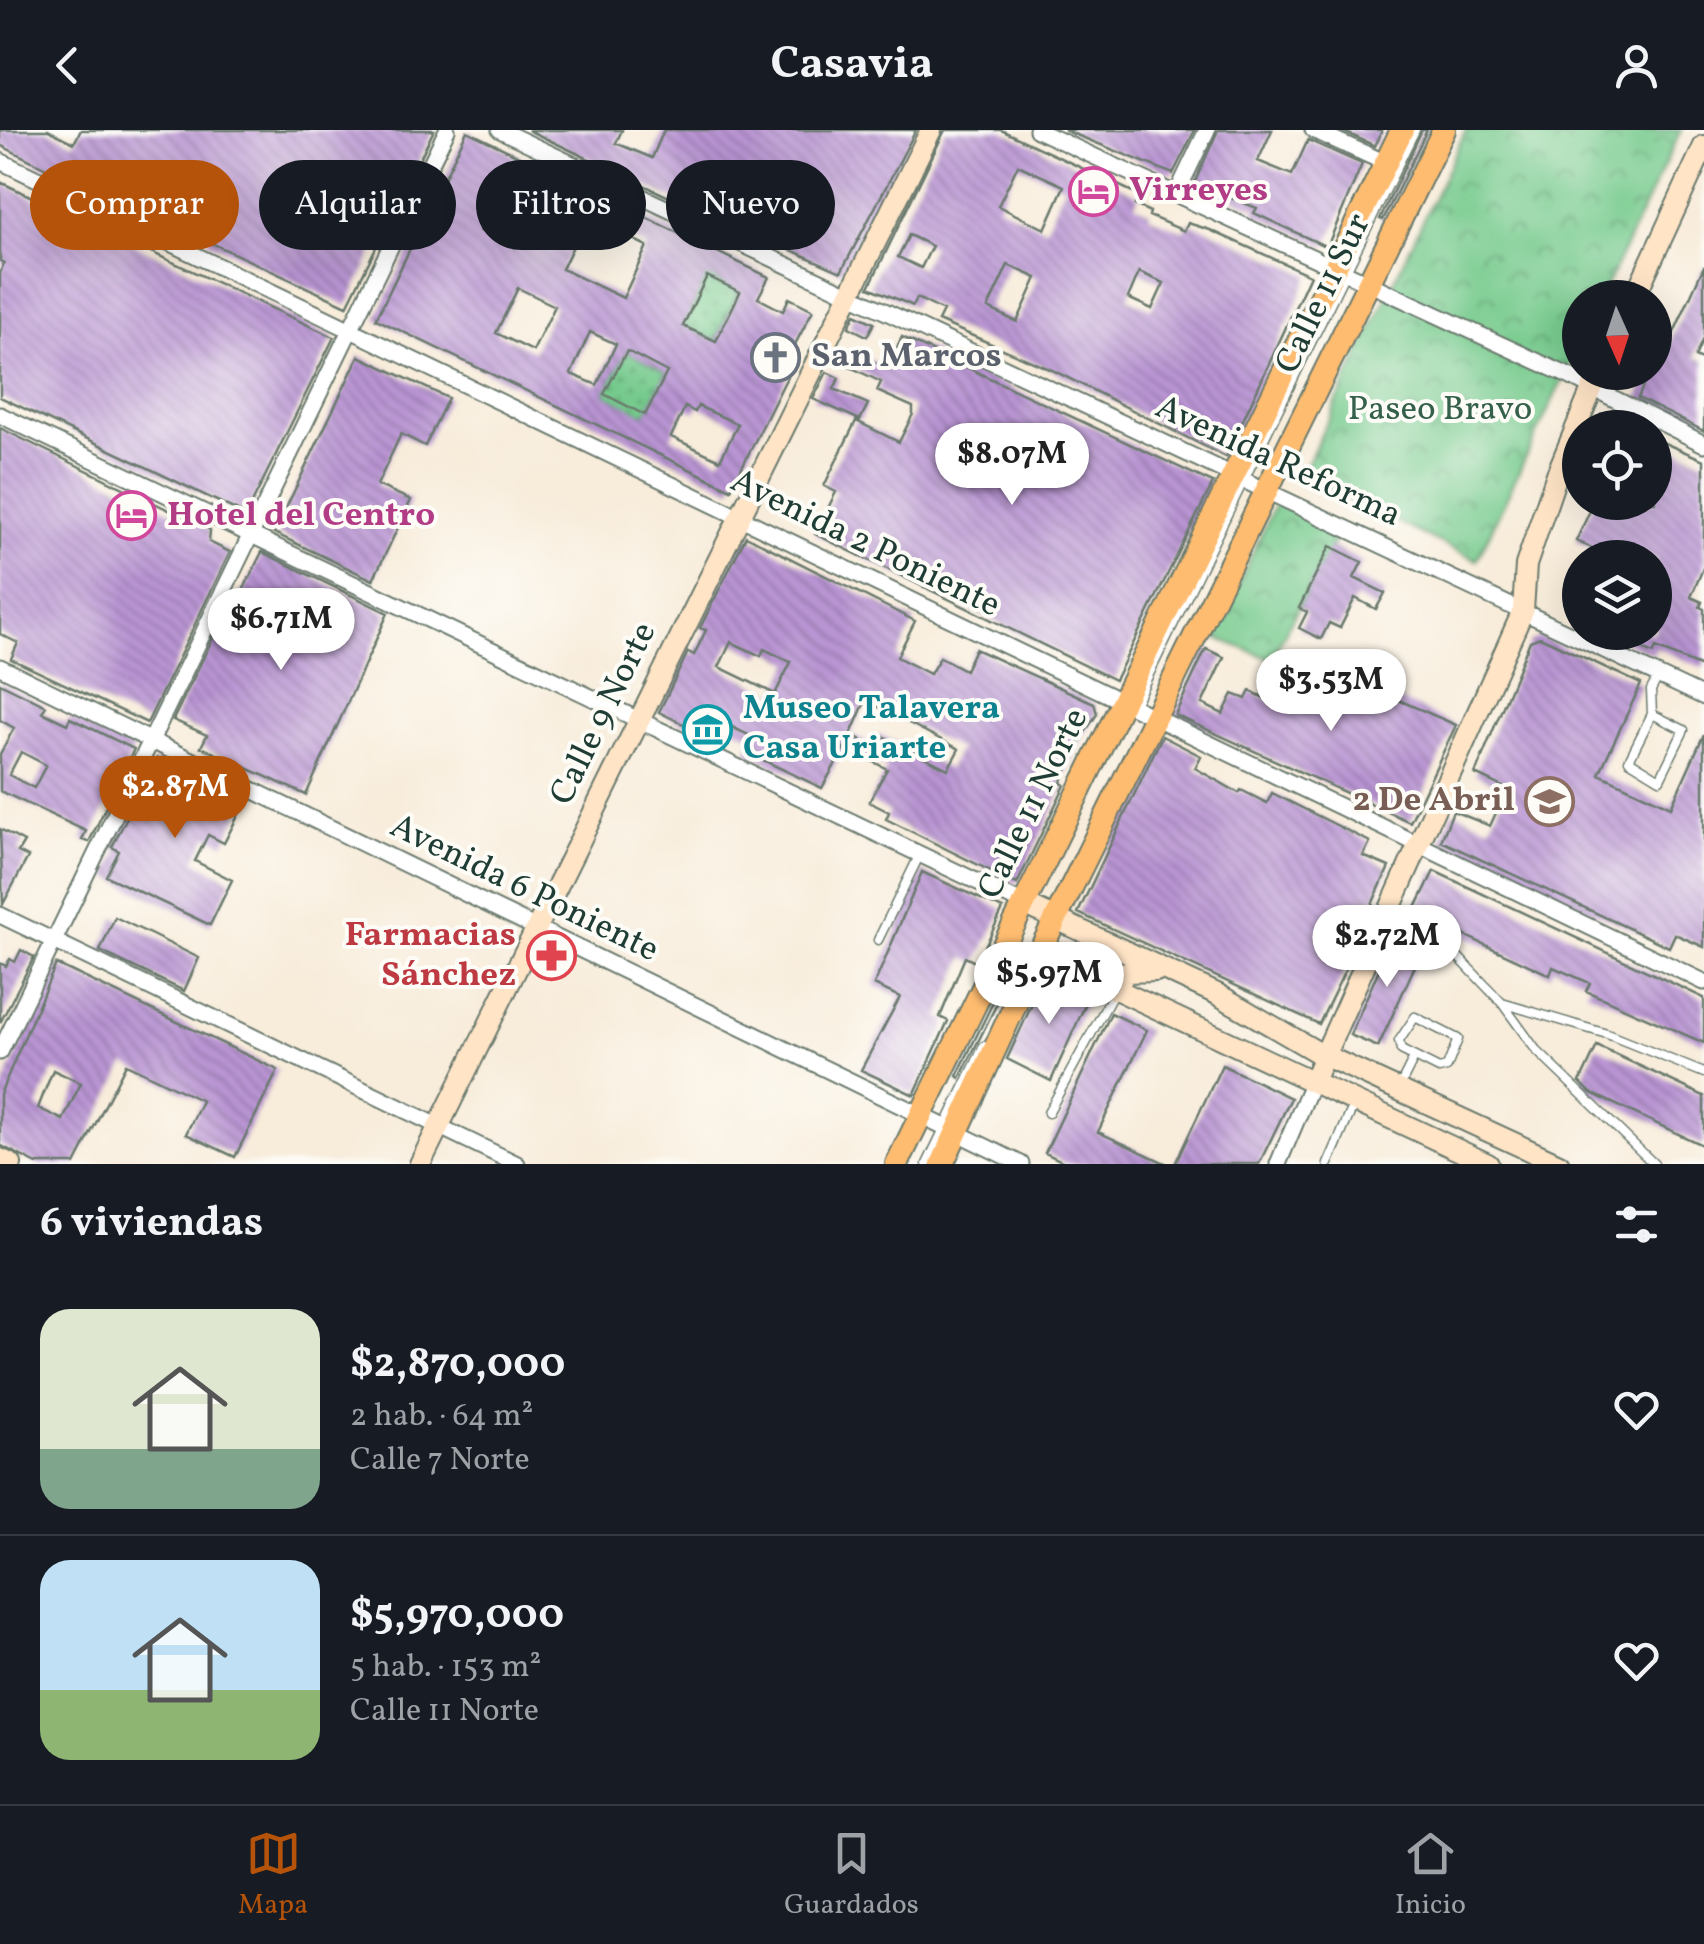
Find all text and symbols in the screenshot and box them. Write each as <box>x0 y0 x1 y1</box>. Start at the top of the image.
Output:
text: Casavia <box>770 34 934 97</box>
icon: back <box>40 38 95 93</box>
icon: person <box>1609 38 1664 93</box>
chip: Comprar <box>30 160 239 250</box>
chip: Alquilar <box>259 160 456 250</box>
chip: Filtros <box>476 160 646 250</box>
chip: Nuevo <box>666 160 835 250</box>
hotel icon: Virreyes <box>1068 165 1120 217</box>
place label: Virreyes <box>1129 167 1268 215</box>
street label: Calle 11 Sur <box>1265 206 1383 382</box>
north arrow <box>1562 280 1672 390</box>
map controls <box>1562 280 1672 650</box>
church icon: San Marcos <box>750 331 802 383</box>
place label: San Marcos <box>811 333 1002 381</box>
street label: Avenida Reforma <box>1147 384 1409 540</box>
park label: Paseo Bravo <box>1348 386 1532 434</box>
button: locate <box>1562 410 1672 520</box>
pin: $8.07M <box>931 423 1093 508</box>
text: $8.07M <box>957 433 1067 477</box>
street label: Avenida 2 Poniente <box>722 458 1008 630</box>
hotel icon: Hotel del Centro <box>106 490 158 542</box>
place label: Hotel del Centro <box>167 492 435 540</box>
button: layers <box>1562 540 1672 650</box>
pin: $6.71M <box>200 588 362 673</box>
text: $6.71M <box>230 598 332 642</box>
street label: Calle 9 Norte <box>539 615 669 813</box>
pin: $3.53M <box>1250 649 1412 734</box>
text: $3.53M <box>1278 659 1384 703</box>
place label: Museo Talavera Casa Uriarte <box>743 685 1000 773</box>
street label: Calle 11 Norte <box>967 701 1101 907</box>
museum icon: Museo Talavera Casa Uriarte <box>682 703 734 755</box>
pin: $2.87M <box>94 756 256 841</box>
text: $2.87M <box>121 766 229 810</box>
school or university icon: 2 De Abril <box>1524 775 1576 827</box>
place label: 2 De Abril <box>1353 777 1515 825</box>
street label: Avenida 6 Poniente <box>382 803 666 975</box>
pin: $2.72M <box>1306 905 1468 990</box>
place label: Farmacias Sánchez <box>345 912 516 1000</box>
text: $2.72M <box>1334 915 1440 959</box>
pharmacy icon: Farmacias Sánchez <box>525 930 577 982</box>
pin: $5.97M <box>968 942 1130 1027</box>
text: $5.97M <box>996 952 1102 996</box>
text: 6 viviendas <box>40 1195 263 1254</box>
icon: filters <box>1609 1197 1664 1252</box>
text: $2,870,000 <box>350 1336 565 1395</box>
icon: home <box>120 1349 240 1469</box>
icon: heart <box>1609 1382 1664 1437</box>
text: 2 hab. · 64 m² <box>350 1395 533 1439</box>
text: Calle 7 Norte <box>350 1439 530 1483</box>
text: $5,970,000 <box>350 1587 564 1646</box>
icon: home <box>120 1600 240 1720</box>
icon: heart <box>1609 1633 1664 1688</box>
text: 5 hab. · 153 m² <box>350 1646 541 1690</box>
text: Calle 11 Norte <box>350 1690 539 1734</box>
tab: Mapa <box>238 1826 308 1925</box>
tab: Guardados <box>784 1826 919 1925</box>
tab: Inicio <box>1395 1826 1466 1925</box>

